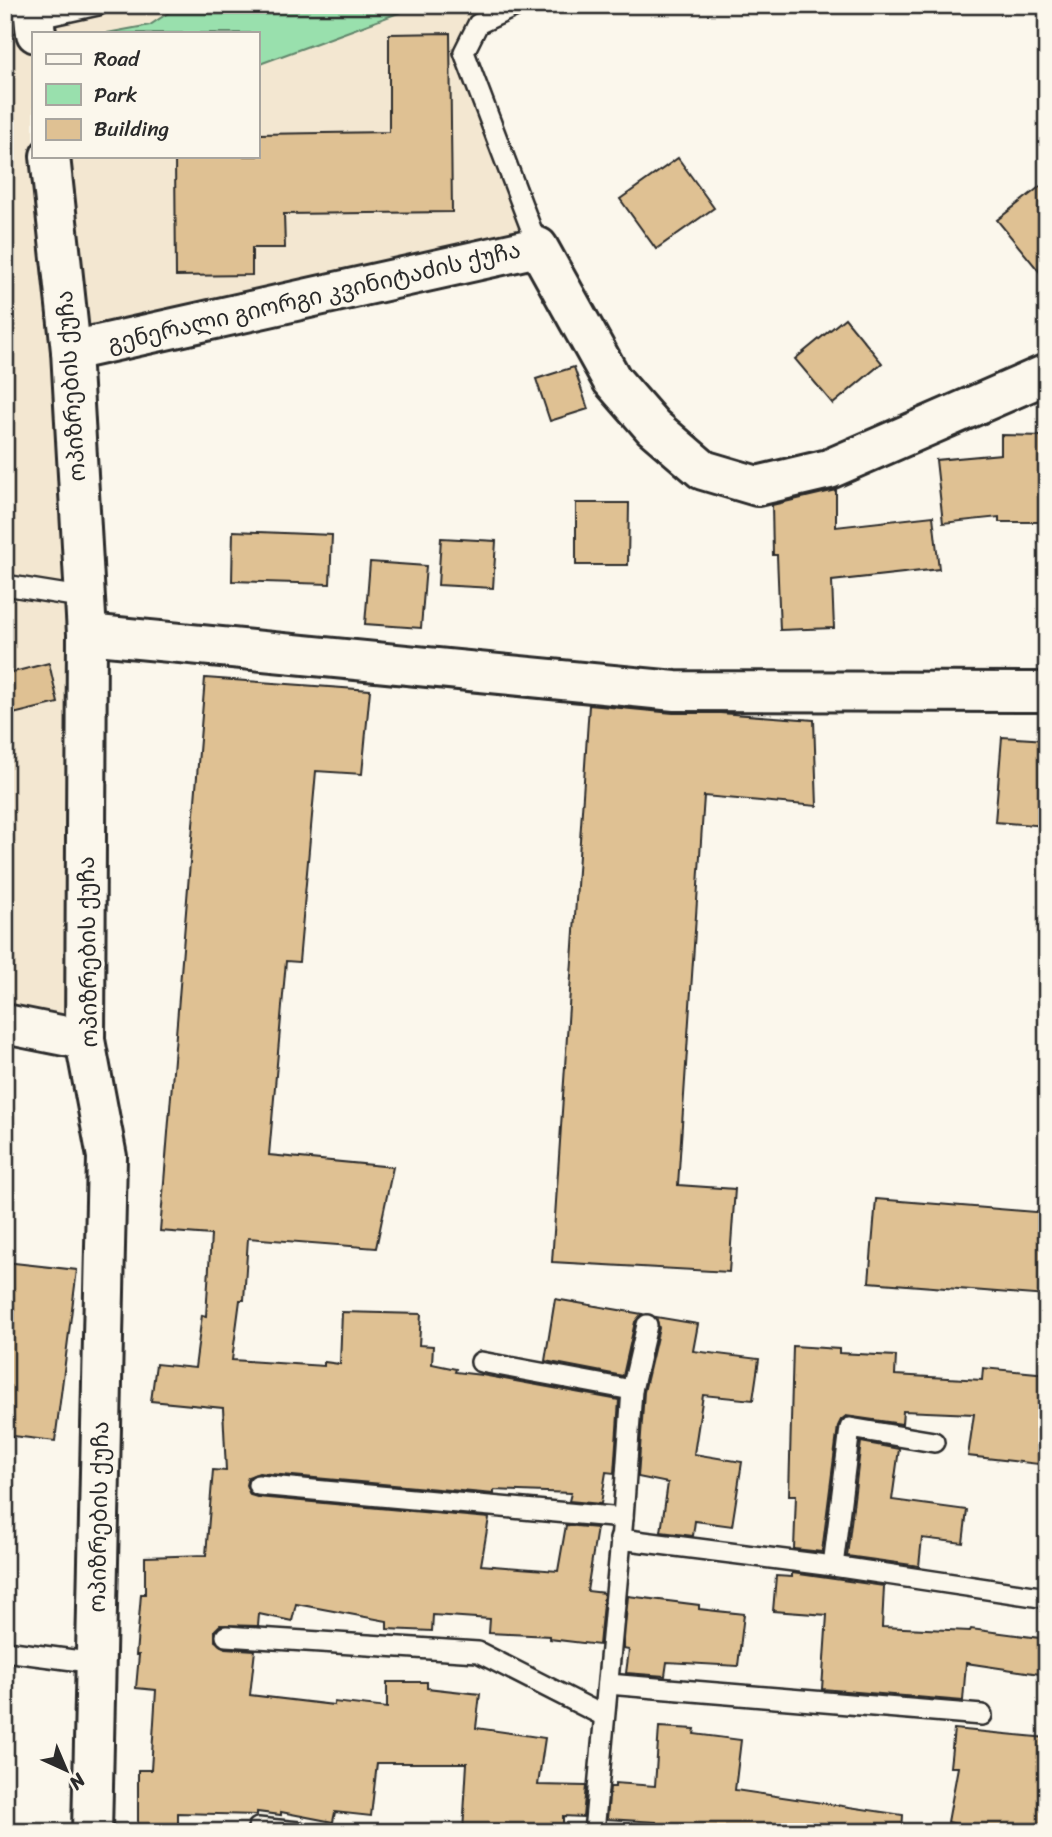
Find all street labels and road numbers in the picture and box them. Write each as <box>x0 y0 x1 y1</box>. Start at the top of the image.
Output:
street label: გენერალი გიორგი კვინიტაძის ქუჩა <box>103 229 525 365</box>
street label: ოპიზრების ქუჩა <box>44 289 98 483</box>
street label: ოპიზრების ქუჩა <box>66 856 110 1048</box>
street label: ოპიზრების ქუჩა <box>77 1421 121 1613</box>

